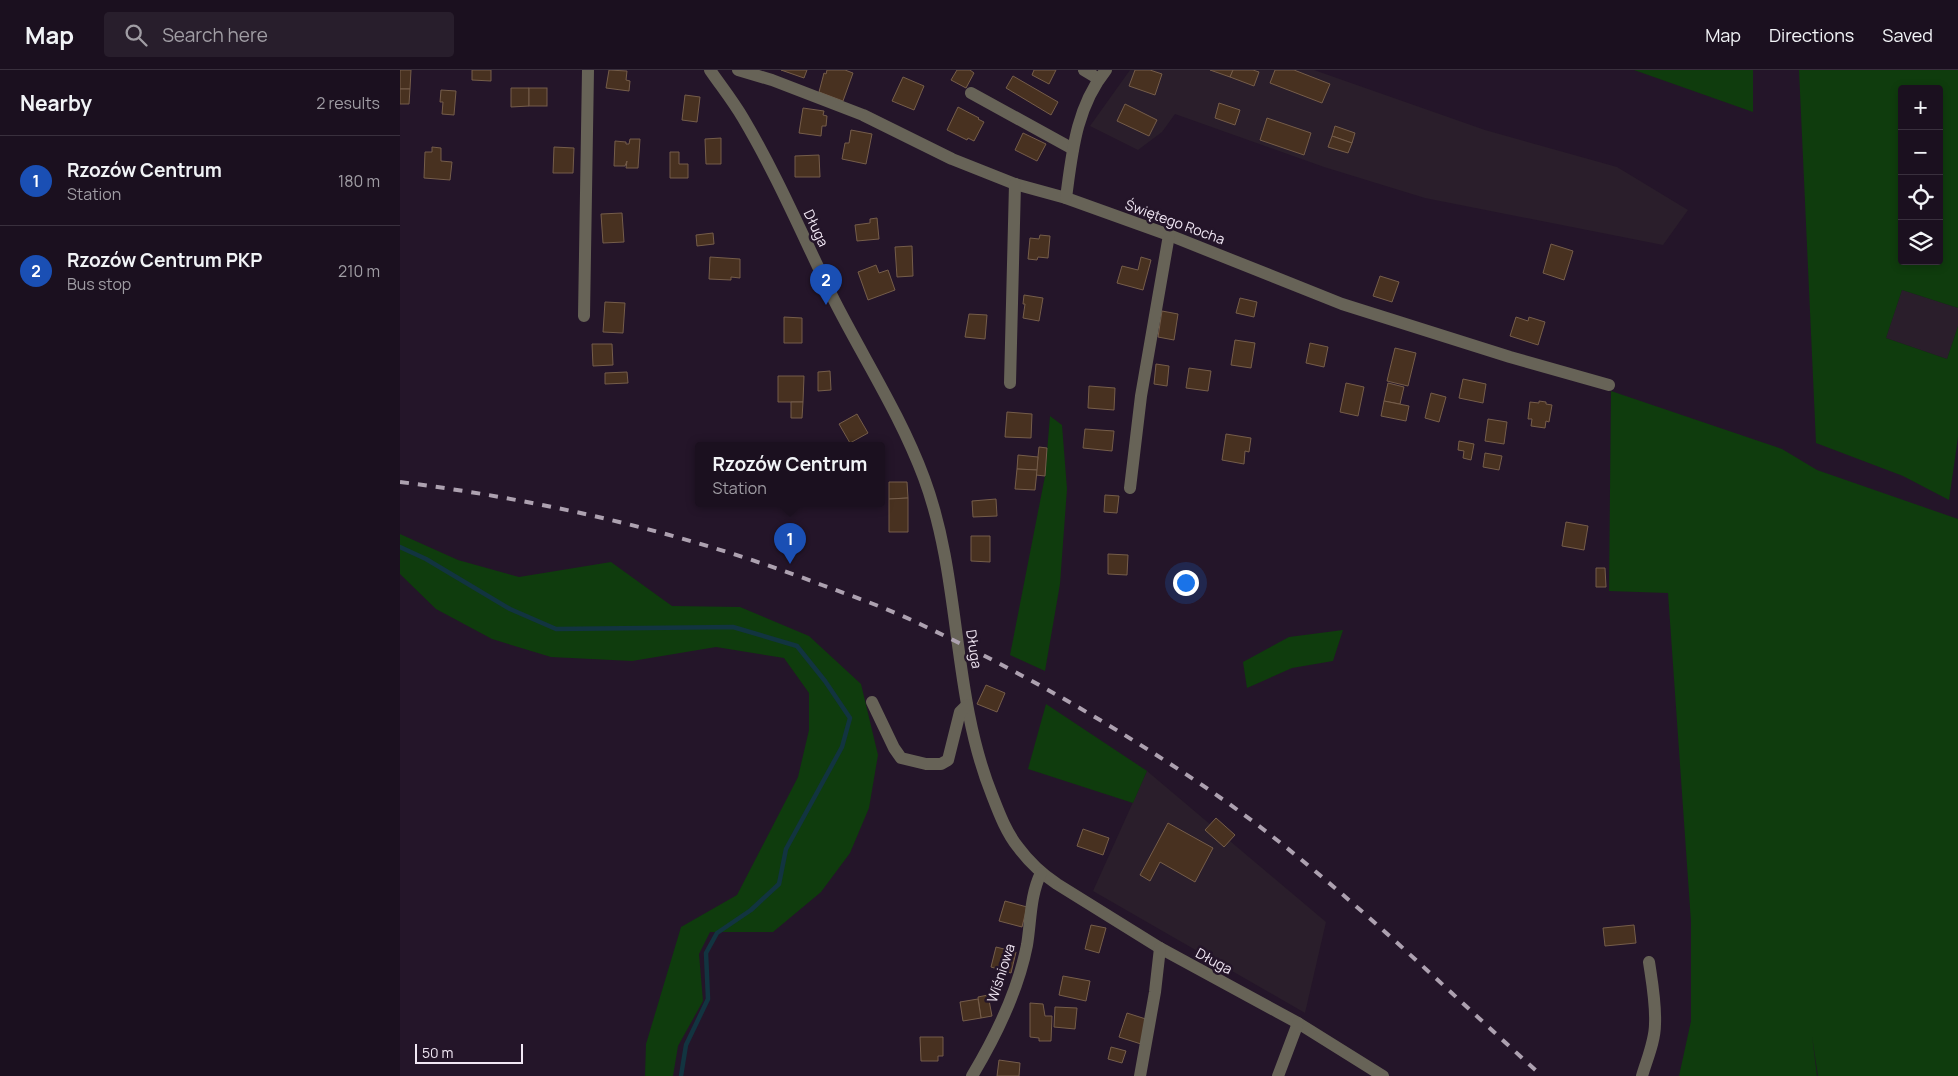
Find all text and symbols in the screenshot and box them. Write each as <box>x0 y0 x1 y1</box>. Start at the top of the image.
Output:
search box <box>104 12 454 57</box>
text: Map <box>25 18 74 51</box>
icon: search <box>122 21 150 49</box>
text: Search here <box>162 22 268 48</box>
text: Map <box>1705 23 1741 47</box>
text: Directions <box>1769 23 1854 47</box>
text: Saved <box>1882 23 1933 47</box>
map controls <box>1898 85 1943 265</box>
button: + <box>1898 85 1943 130</box>
text: Nearby <box>20 89 92 117</box>
text: 2 results <box>316 92 380 114</box>
button: − <box>1898 130 1943 175</box>
text: Rzozów Centrum <box>67 157 222 183</box>
text: 1 <box>32 170 40 192</box>
text: 180 m <box>338 170 380 192</box>
button: locate <box>1898 175 1943 220</box>
text: Station <box>67 183 121 205</box>
street label: Świętego Rocha <box>1123 195 1228 248</box>
street label: Długa <box>800 206 833 249</box>
button: layers <box>1898 220 1943 265</box>
text: Rzozów Centrum PKP <box>67 247 262 273</box>
text: 2 <box>31 260 41 282</box>
text: 210 m <box>338 260 380 282</box>
pin: 2 <box>810 264 842 305</box>
text: Bus stop <box>67 273 131 295</box>
popup <box>695 442 885 507</box>
text: Rzozów Centrum <box>713 451 867 477</box>
text: Station <box>713 477 767 499</box>
pin: 1 <box>774 523 806 564</box>
your location <box>1173 570 1199 596</box>
street label: Długa <box>962 628 987 670</box>
street label: Wiśniowa <box>982 941 1019 1005</box>
street label: Długa <box>1193 943 1236 978</box>
scale bar <box>415 1041 522 1064</box>
text: 50 m <box>422 1043 453 1062</box>

